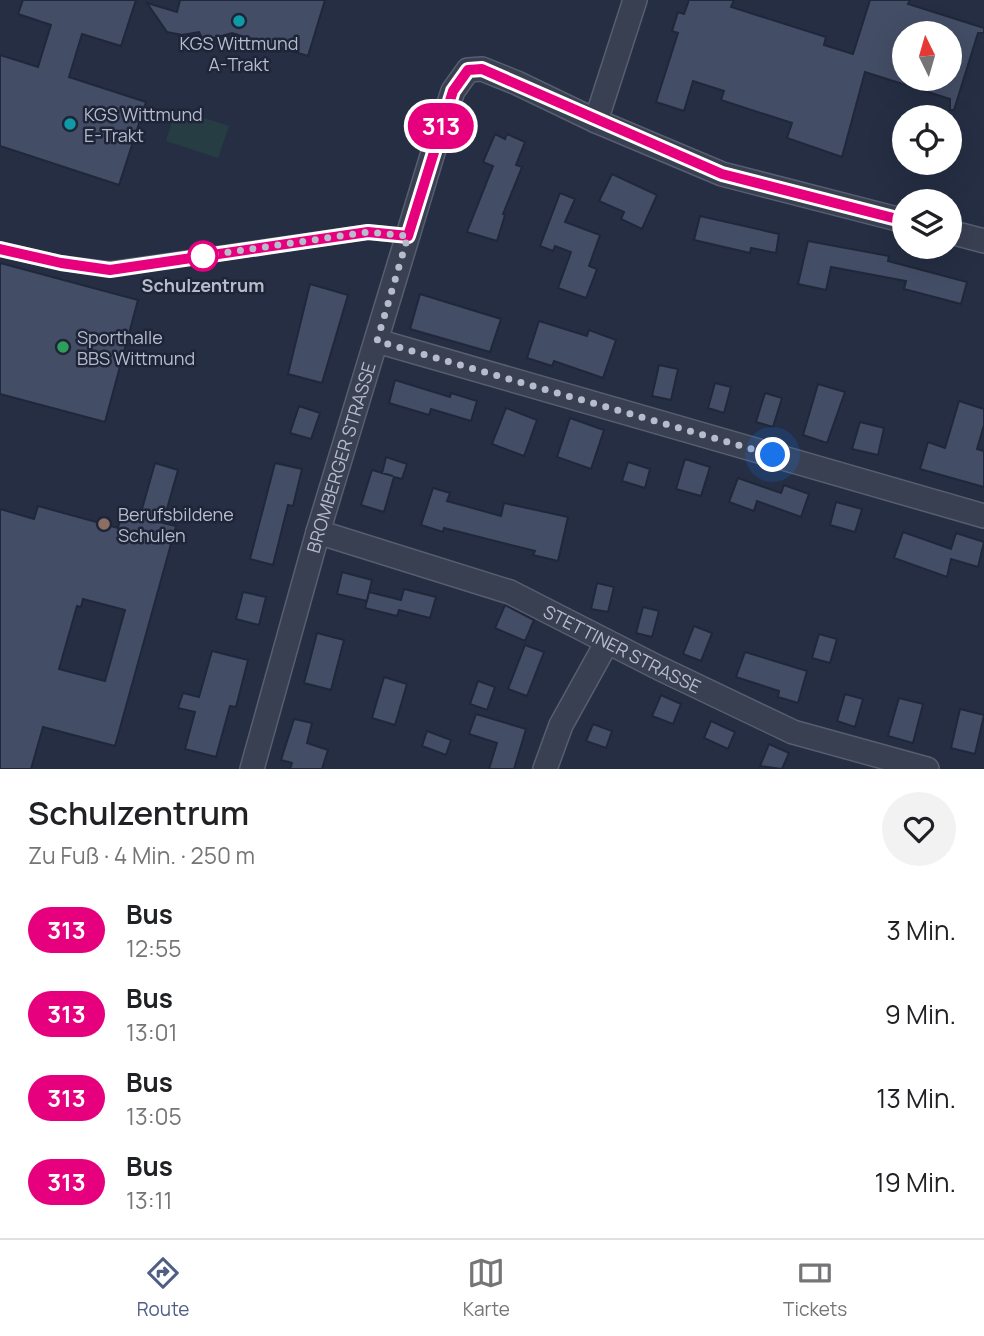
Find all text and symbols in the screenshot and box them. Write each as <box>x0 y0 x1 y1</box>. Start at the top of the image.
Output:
marker: KGS Wittmund A-Trakt <box>231 13 247 29</box>
north arrow <box>892 21 962 91</box>
map controls <box>892 21 962 259</box>
place label: KGS Wittmund A-Trakt <box>180 31 298 76</box>
place label: KGS Wittmund E-Trakt <box>84 102 203 147</box>
line badge: 313 <box>401 103 481 149</box>
button: locate <box>892 105 962 175</box>
text: 313 <box>422 109 460 142</box>
marker: KGS Wittmund E-Trakt <box>62 116 78 132</box>
button: layers <box>892 189 962 259</box>
marker: Schulzentrum <box>188 241 218 271</box>
place label: Schulzentrum <box>142 273 264 297</box>
place label: Sporthalle BBS Wittmund <box>77 325 195 370</box>
marker: Sporthalle BBS Wittmund <box>55 339 71 355</box>
street label: BROMBERGER STRASSE <box>301 359 381 556</box>
your location <box>755 437 790 472</box>
place label: Berufsbildene Schulen <box>118 502 234 547</box>
marker: Berufsbildene Schulen <box>96 516 112 532</box>
street label: STETTINER STRASSE <box>539 599 705 698</box>
text: Schulzentrum <box>28 790 249 835</box>
button: heart <box>882 792 956 866</box>
text: Zu Fuß · 4 Min. · 250 m <box>28 839 255 871</box>
text: Bus <box>126 896 173 932</box>
text: 3 Min. <box>886 912 956 948</box>
text: 313 <box>47 913 86 946</box>
text: 12:55 <box>126 932 182 964</box>
text: Bus <box>126 980 173 1016</box>
text: 9 Min. <box>885 996 956 1032</box>
text: 313 <box>47 997 86 1030</box>
text: 13:01 <box>126 1016 178 1048</box>
text: Bus <box>126 1064 173 1100</box>
text: 13 Min. <box>876 1080 956 1116</box>
text: 313 <box>47 1081 86 1114</box>
text: 13:05 <box>126 1100 182 1132</box>
text: Bus <box>126 1148 173 1184</box>
text: 19 Min. <box>875 1164 956 1200</box>
text: 313 <box>47 1165 86 1198</box>
text: 13:11 <box>126 1184 173 1216</box>
tab: Route <box>137 1254 189 1322</box>
tab: Karte <box>463 1254 510 1322</box>
tab: Tickets <box>783 1254 847 1322</box>

